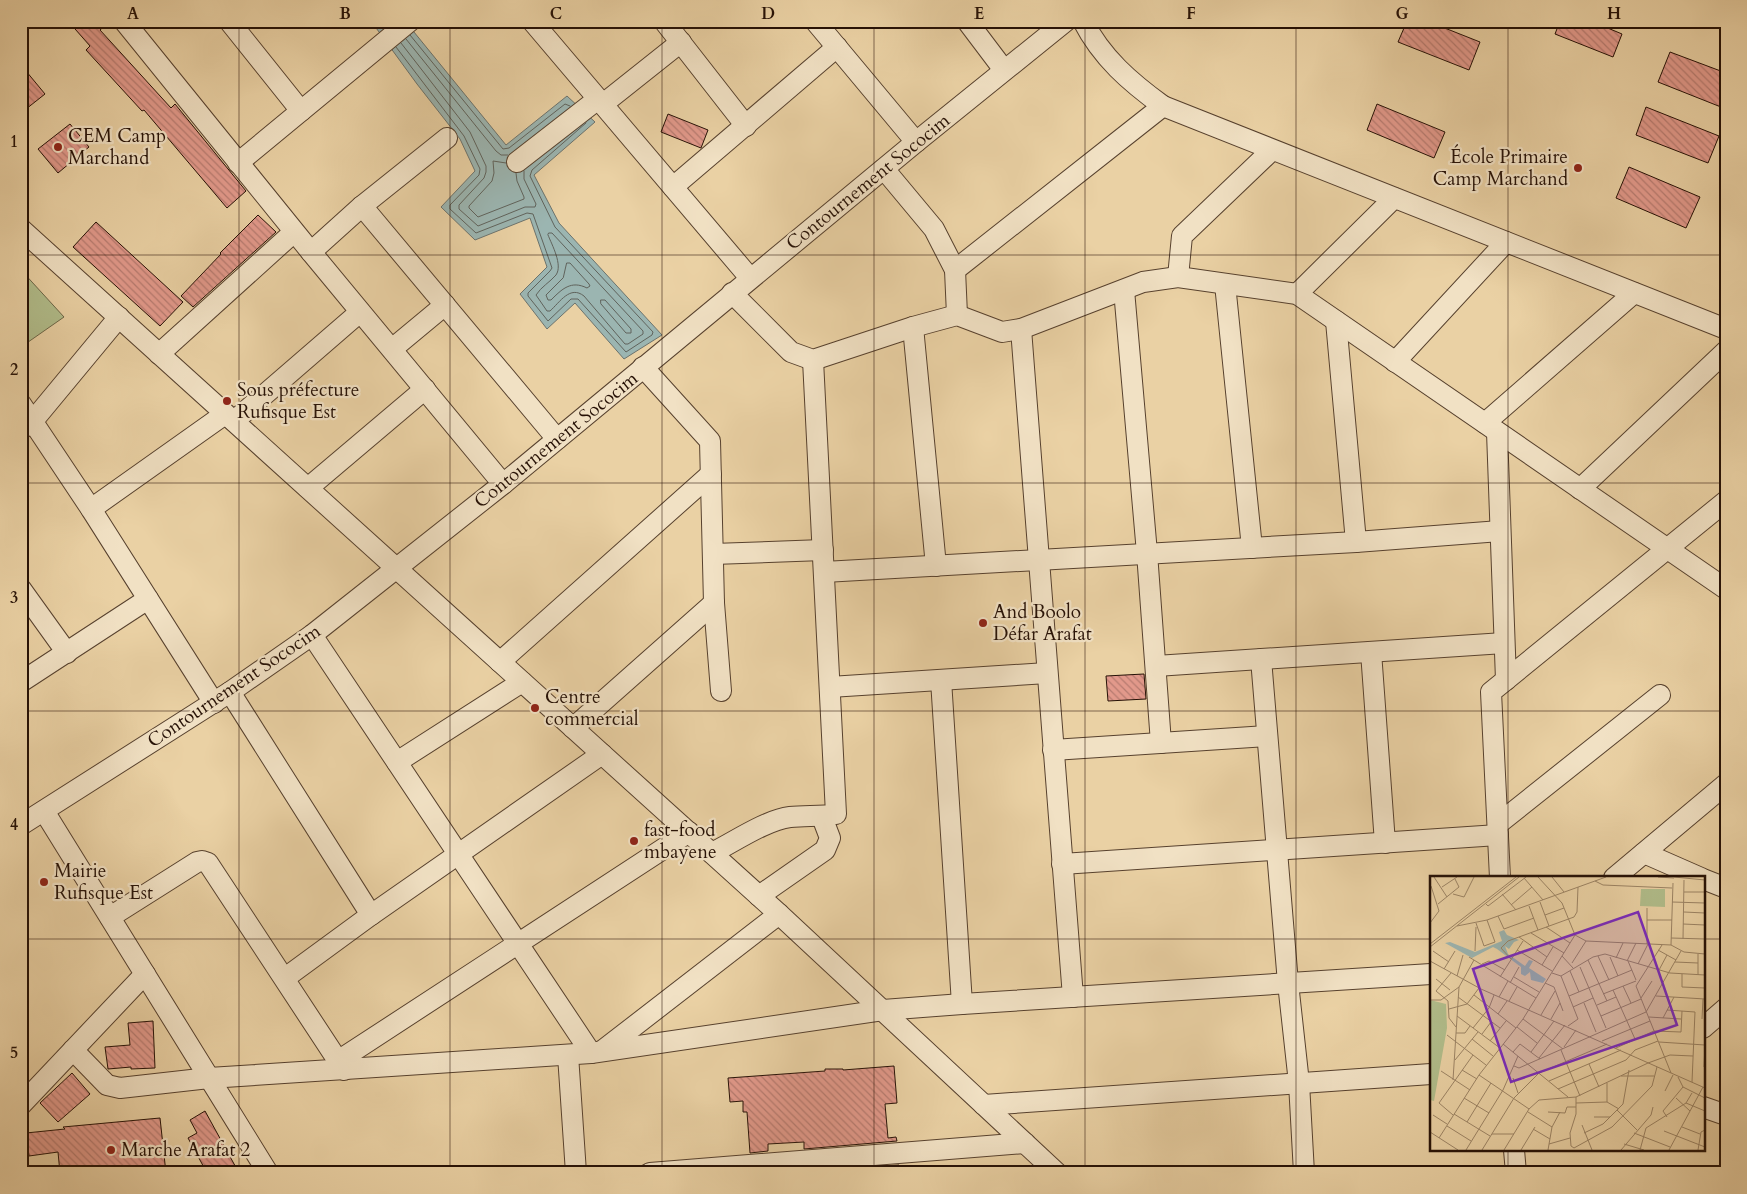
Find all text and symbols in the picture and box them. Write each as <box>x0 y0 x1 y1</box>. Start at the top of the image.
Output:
text: A <box>127 3 139 25</box>
text: B <box>339 3 351 25</box>
text: C <box>550 3 562 25</box>
text: D <box>761 3 775 25</box>
text: E <box>974 3 984 25</box>
text: F <box>1186 3 1196 25</box>
text: G <box>1395 3 1409 25</box>
text: H <box>1607 3 1621 25</box>
street label: Contournement Sococim <box>781 107 956 256</box>
place label: CEM Camp Marchand <box>68 123 166 171</box>
text: 1 <box>10 131 18 153</box>
marker: CEM Camp Marchand <box>52 141 64 153</box>
place label: École Primaire Camp Marchand <box>1433 144 1568 192</box>
marker: École Primaire Camp Marchand <box>1572 162 1584 174</box>
text: 2 <box>10 359 18 381</box>
street label: Contournement Sococim <box>469 365 644 514</box>
place label: Sous préfecture Rufisque Est <box>237 377 359 425</box>
marker: Sous préfecture Rufisque Est <box>221 395 233 407</box>
text: 3 <box>10 587 18 609</box>
place label: And Boolo Défar Arafat <box>993 599 1092 647</box>
marker: And Boolo Défar Arafat <box>977 617 989 629</box>
street label: Contournement Sococim <box>142 618 327 754</box>
place label: Centre commercial <box>545 684 639 732</box>
marker: Centre commercial <box>529 702 541 714</box>
text: 4 <box>10 814 18 836</box>
place label: fast-food mbayene <box>644 817 717 865</box>
marker: fast-food mbayene <box>628 835 640 847</box>
place label: Mairie Rufisque Est <box>54 858 153 906</box>
marker: Mairie Rufisque Est <box>38 876 50 888</box>
inset map <box>1430 876 1704 1152</box>
text: 5 <box>10 1042 18 1064</box>
place label: Marche Arafat 2 <box>121 1137 251 1163</box>
marker: Marche Arafat 2 <box>105 1144 117 1156</box>

